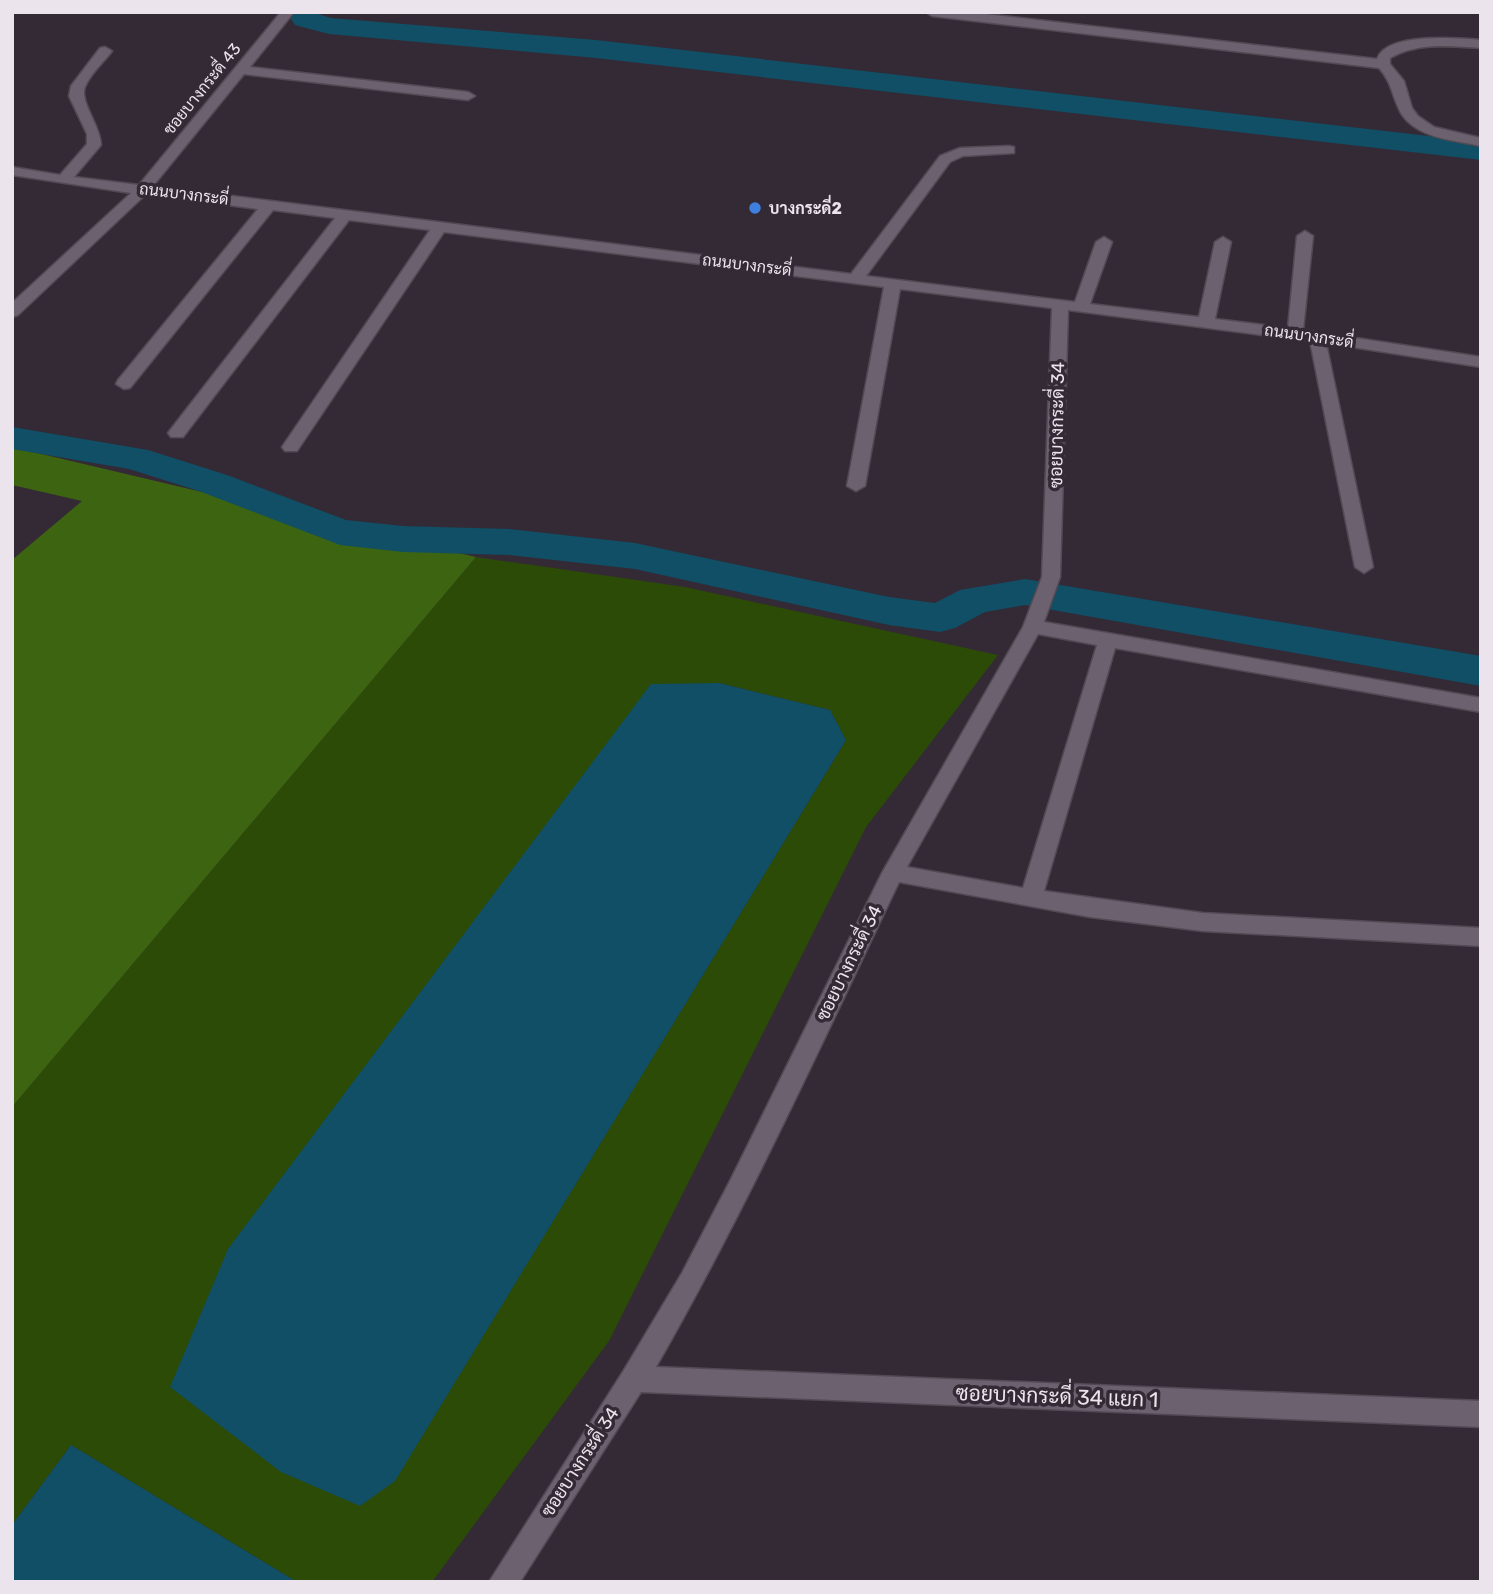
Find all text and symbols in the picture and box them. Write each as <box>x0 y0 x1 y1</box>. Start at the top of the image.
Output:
street label: ซอยบางกระดี่ 43 <box>155 36 245 139</box>
street label: ถนนบางกระดี่ <box>138 174 230 209</box>
place label: บางกระดี่2 <box>769 194 842 218</box>
marker: บางกระดี่2 <box>747 200 763 216</box>
street label: ถนนบางกระดี่ <box>701 245 793 280</box>
street label: ถนนบางกระดี่ <box>1263 315 1356 352</box>
street label: ซอยบางกระดี่ 34 <box>1040 362 1069 488</box>
street label: ซอยบางกระดี่ 34 <box>807 899 887 1025</box>
street label: ซอยบางกระดี่ 34 แยก 1 <box>955 1373 1159 1412</box>
street label: ซอยบางกระดี่ 34 <box>532 1400 624 1521</box>

